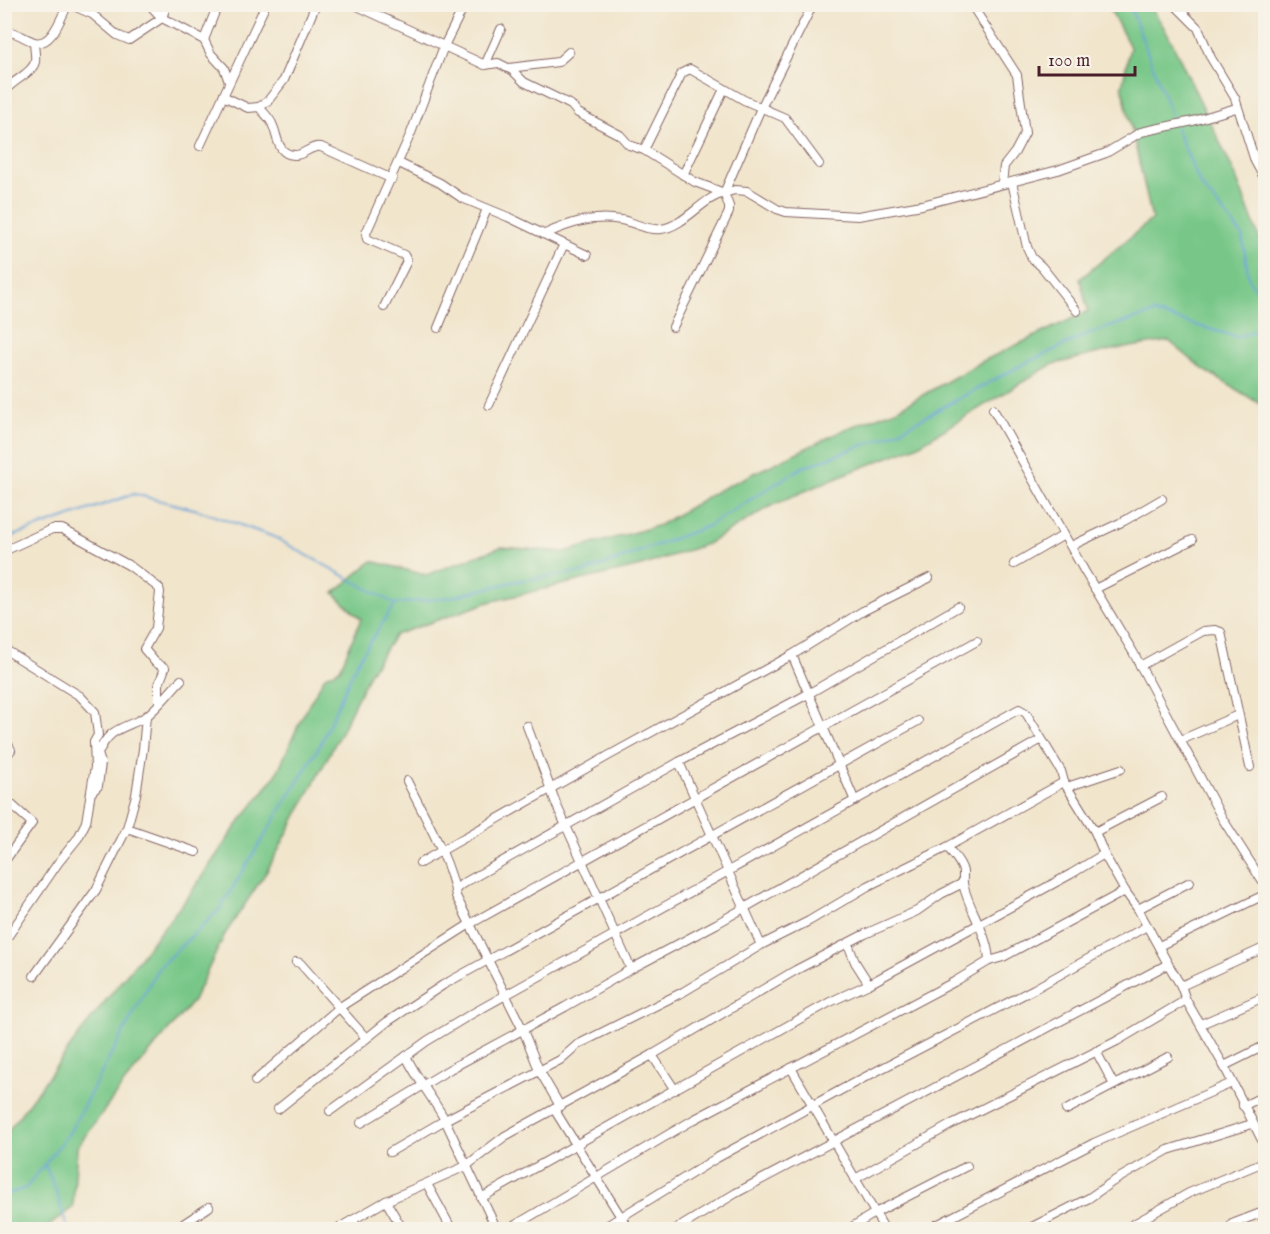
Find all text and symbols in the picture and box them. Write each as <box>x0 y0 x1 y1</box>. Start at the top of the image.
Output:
scale bar <box>1039 39 1135 77</box>
text: 100 m <box>1048 50 1090 73</box>

